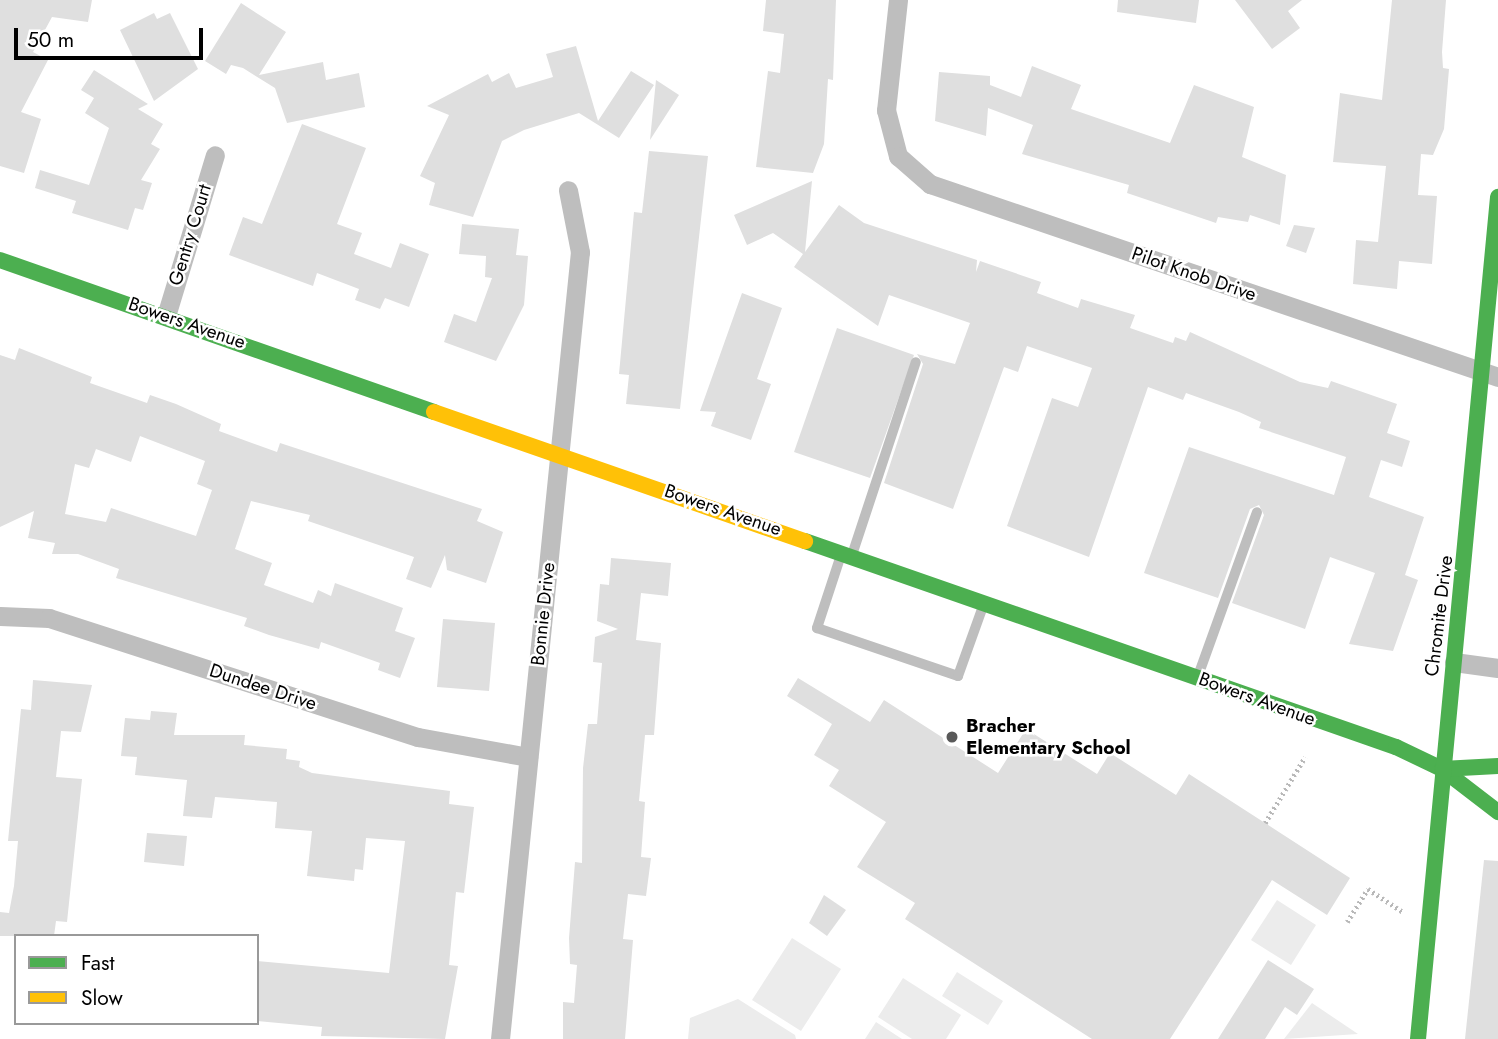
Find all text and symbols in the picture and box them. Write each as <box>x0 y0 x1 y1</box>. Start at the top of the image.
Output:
scale bar <box>18 14 206 58</box>
text: 50 m <box>27 25 74 55</box>
street label: Gentry Court <box>164 182 216 288</box>
street label: Pilot Knob Drive <box>1129 242 1259 306</box>
street label: Bowers Avenue <box>126 292 248 354</box>
street label: Bowers Avenue <box>662 479 784 541</box>
street label: Chromite Drive <box>1420 554 1458 678</box>
street label: Bonnie Drive <box>526 561 560 667</box>
street label: Dundee Drive <box>207 659 319 715</box>
street label: Bowers Avenue <box>1196 667 1318 731</box>
place label: Bracher Elementary School <box>966 715 1131 759</box>
marker: Bracher Elementary School <box>944 729 960 745</box>
legend <box>14 934 259 1025</box>
text: Fast <box>81 948 114 978</box>
text: Slow <box>81 983 123 1013</box>

